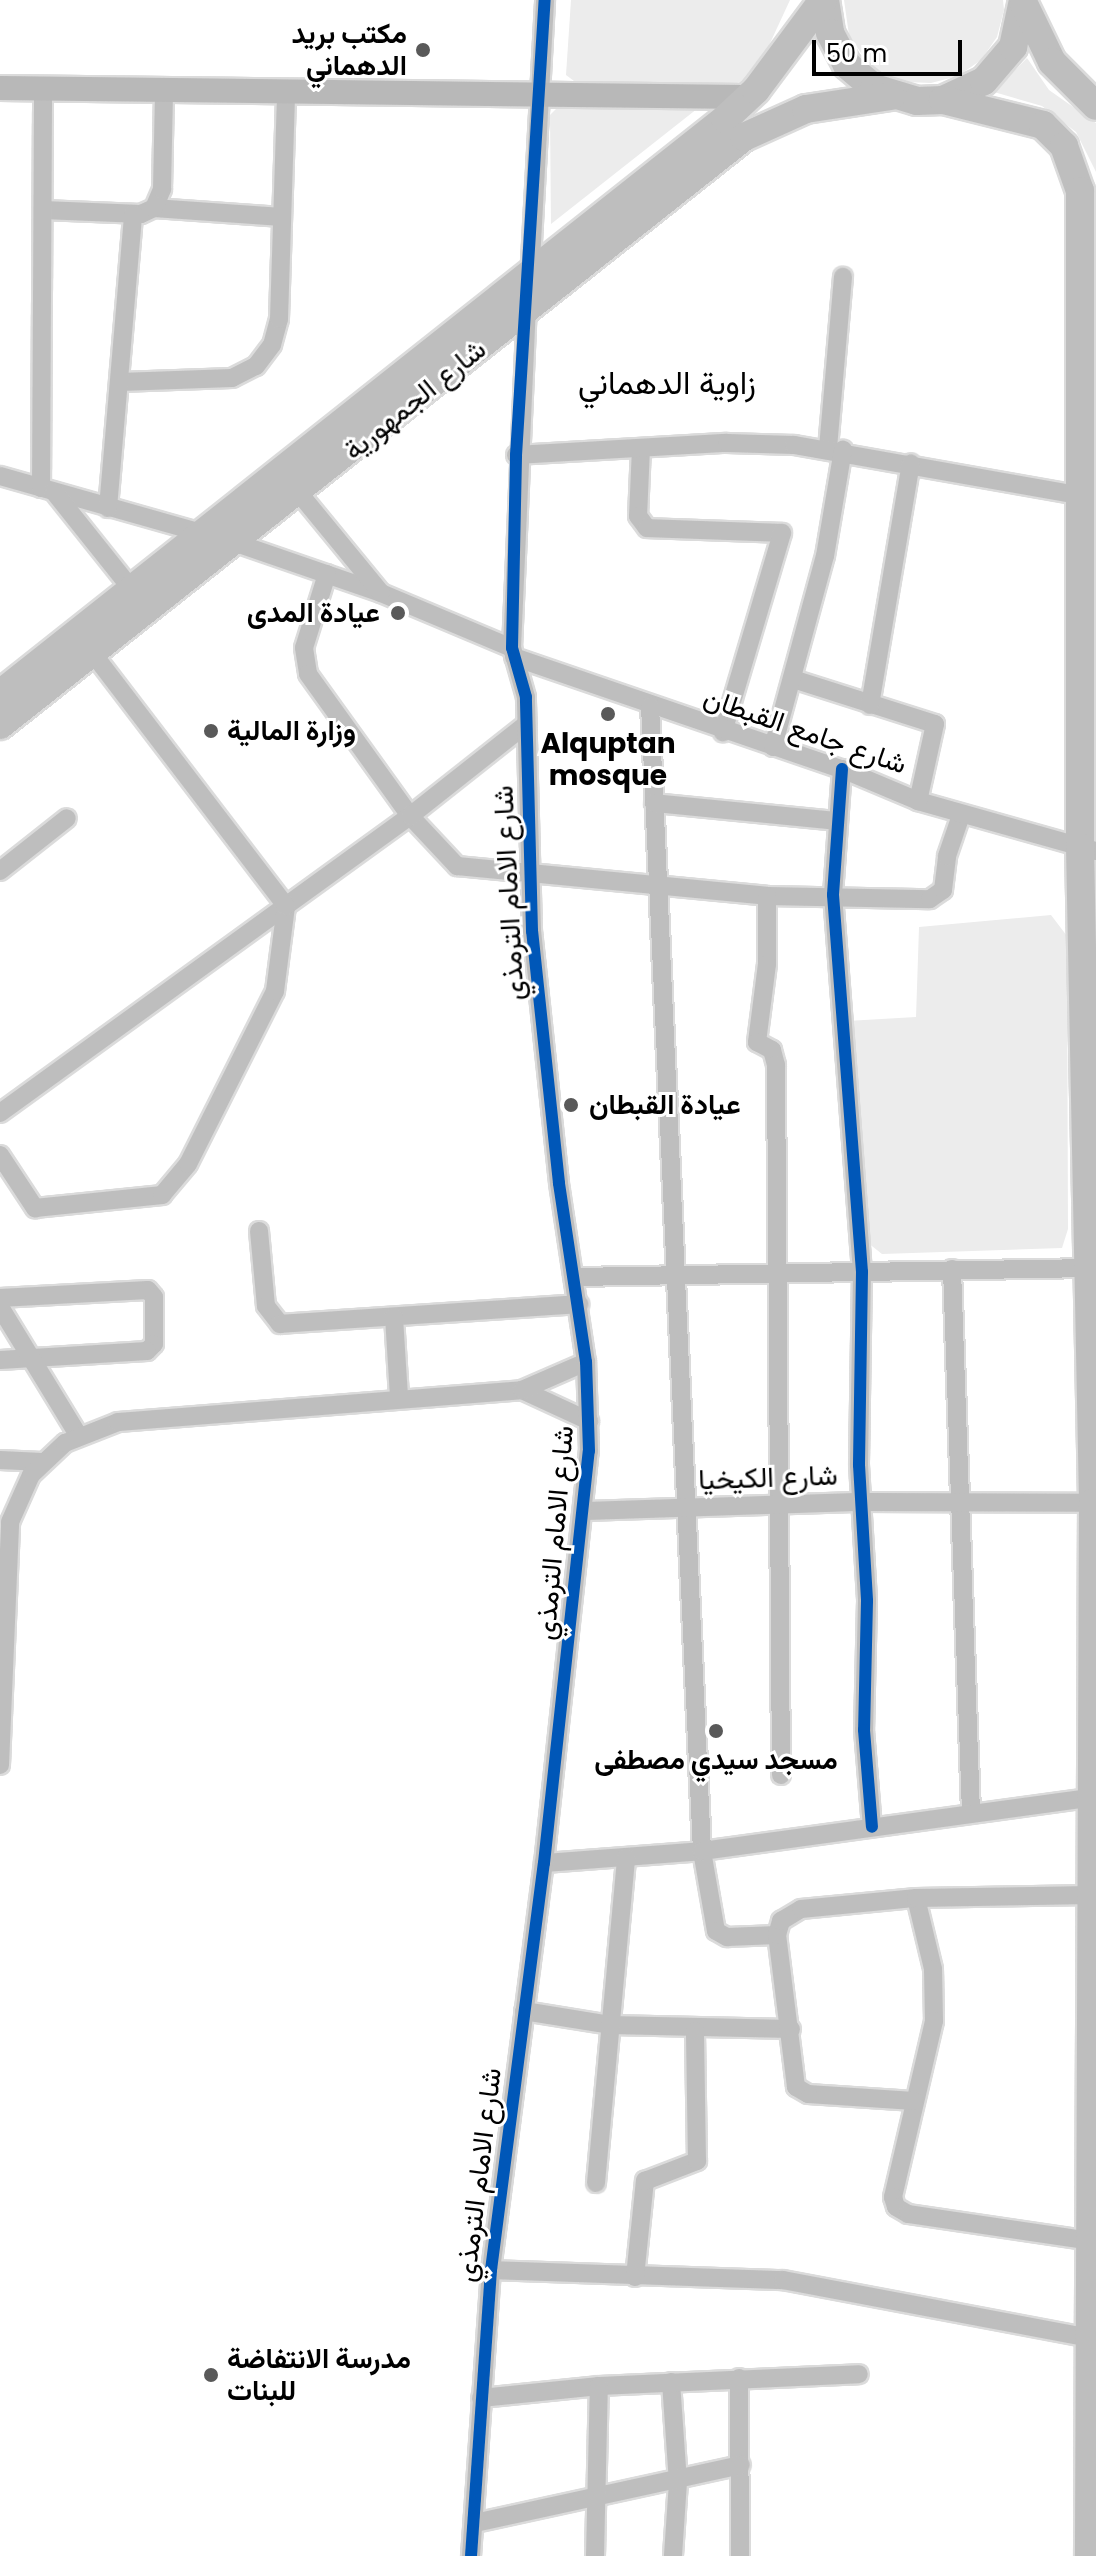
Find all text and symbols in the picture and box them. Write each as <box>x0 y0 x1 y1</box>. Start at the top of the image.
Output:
place label: مكتب بريد الدهماني <box>291 17 407 83</box>
scale bar <box>816 24 966 74</box>
text: 50 m <box>826 37 887 70</box>
marker: مكتب بريد الدهماني <box>414 41 432 59</box>
street label: شارع الجمهورية <box>337 333 493 467</box>
district label: زاوية الدهماني <box>578 364 756 402</box>
place label: عيادة المدى <box>247 596 380 630</box>
marker: عيادة المدى <box>387 602 409 624</box>
street label: شارع جامع القبطان <box>699 681 911 781</box>
marker: Alquptan mosque <box>599 705 617 723</box>
place label: وزارة المالية <box>227 714 356 748</box>
marker: وزارة المالية <box>202 722 220 740</box>
place label: Alquptan mosque <box>540 727 676 793</box>
street label: شارع الامام الترمذي <box>487 785 531 1001</box>
place label: عيادة القبطان <box>589 1088 741 1122</box>
marker: عيادة القبطان <box>560 1094 582 1116</box>
street label: شارع الامام الترمذي <box>529 1424 581 1642</box>
street label: شارع الكيخيا <box>698 1459 838 1497</box>
marker: مسجد سيدي مصطفى <box>707 1722 725 1740</box>
place label: مسجد سيدي مصطفى <box>594 1743 838 1777</box>
street label: شارع الامام الترمذي <box>449 2066 509 2284</box>
place label: مدرسة الانتفاضة للبنات <box>227 2342 411 2408</box>
marker: مدرسة الانتفاضة للبنات <box>202 2366 220 2384</box>

